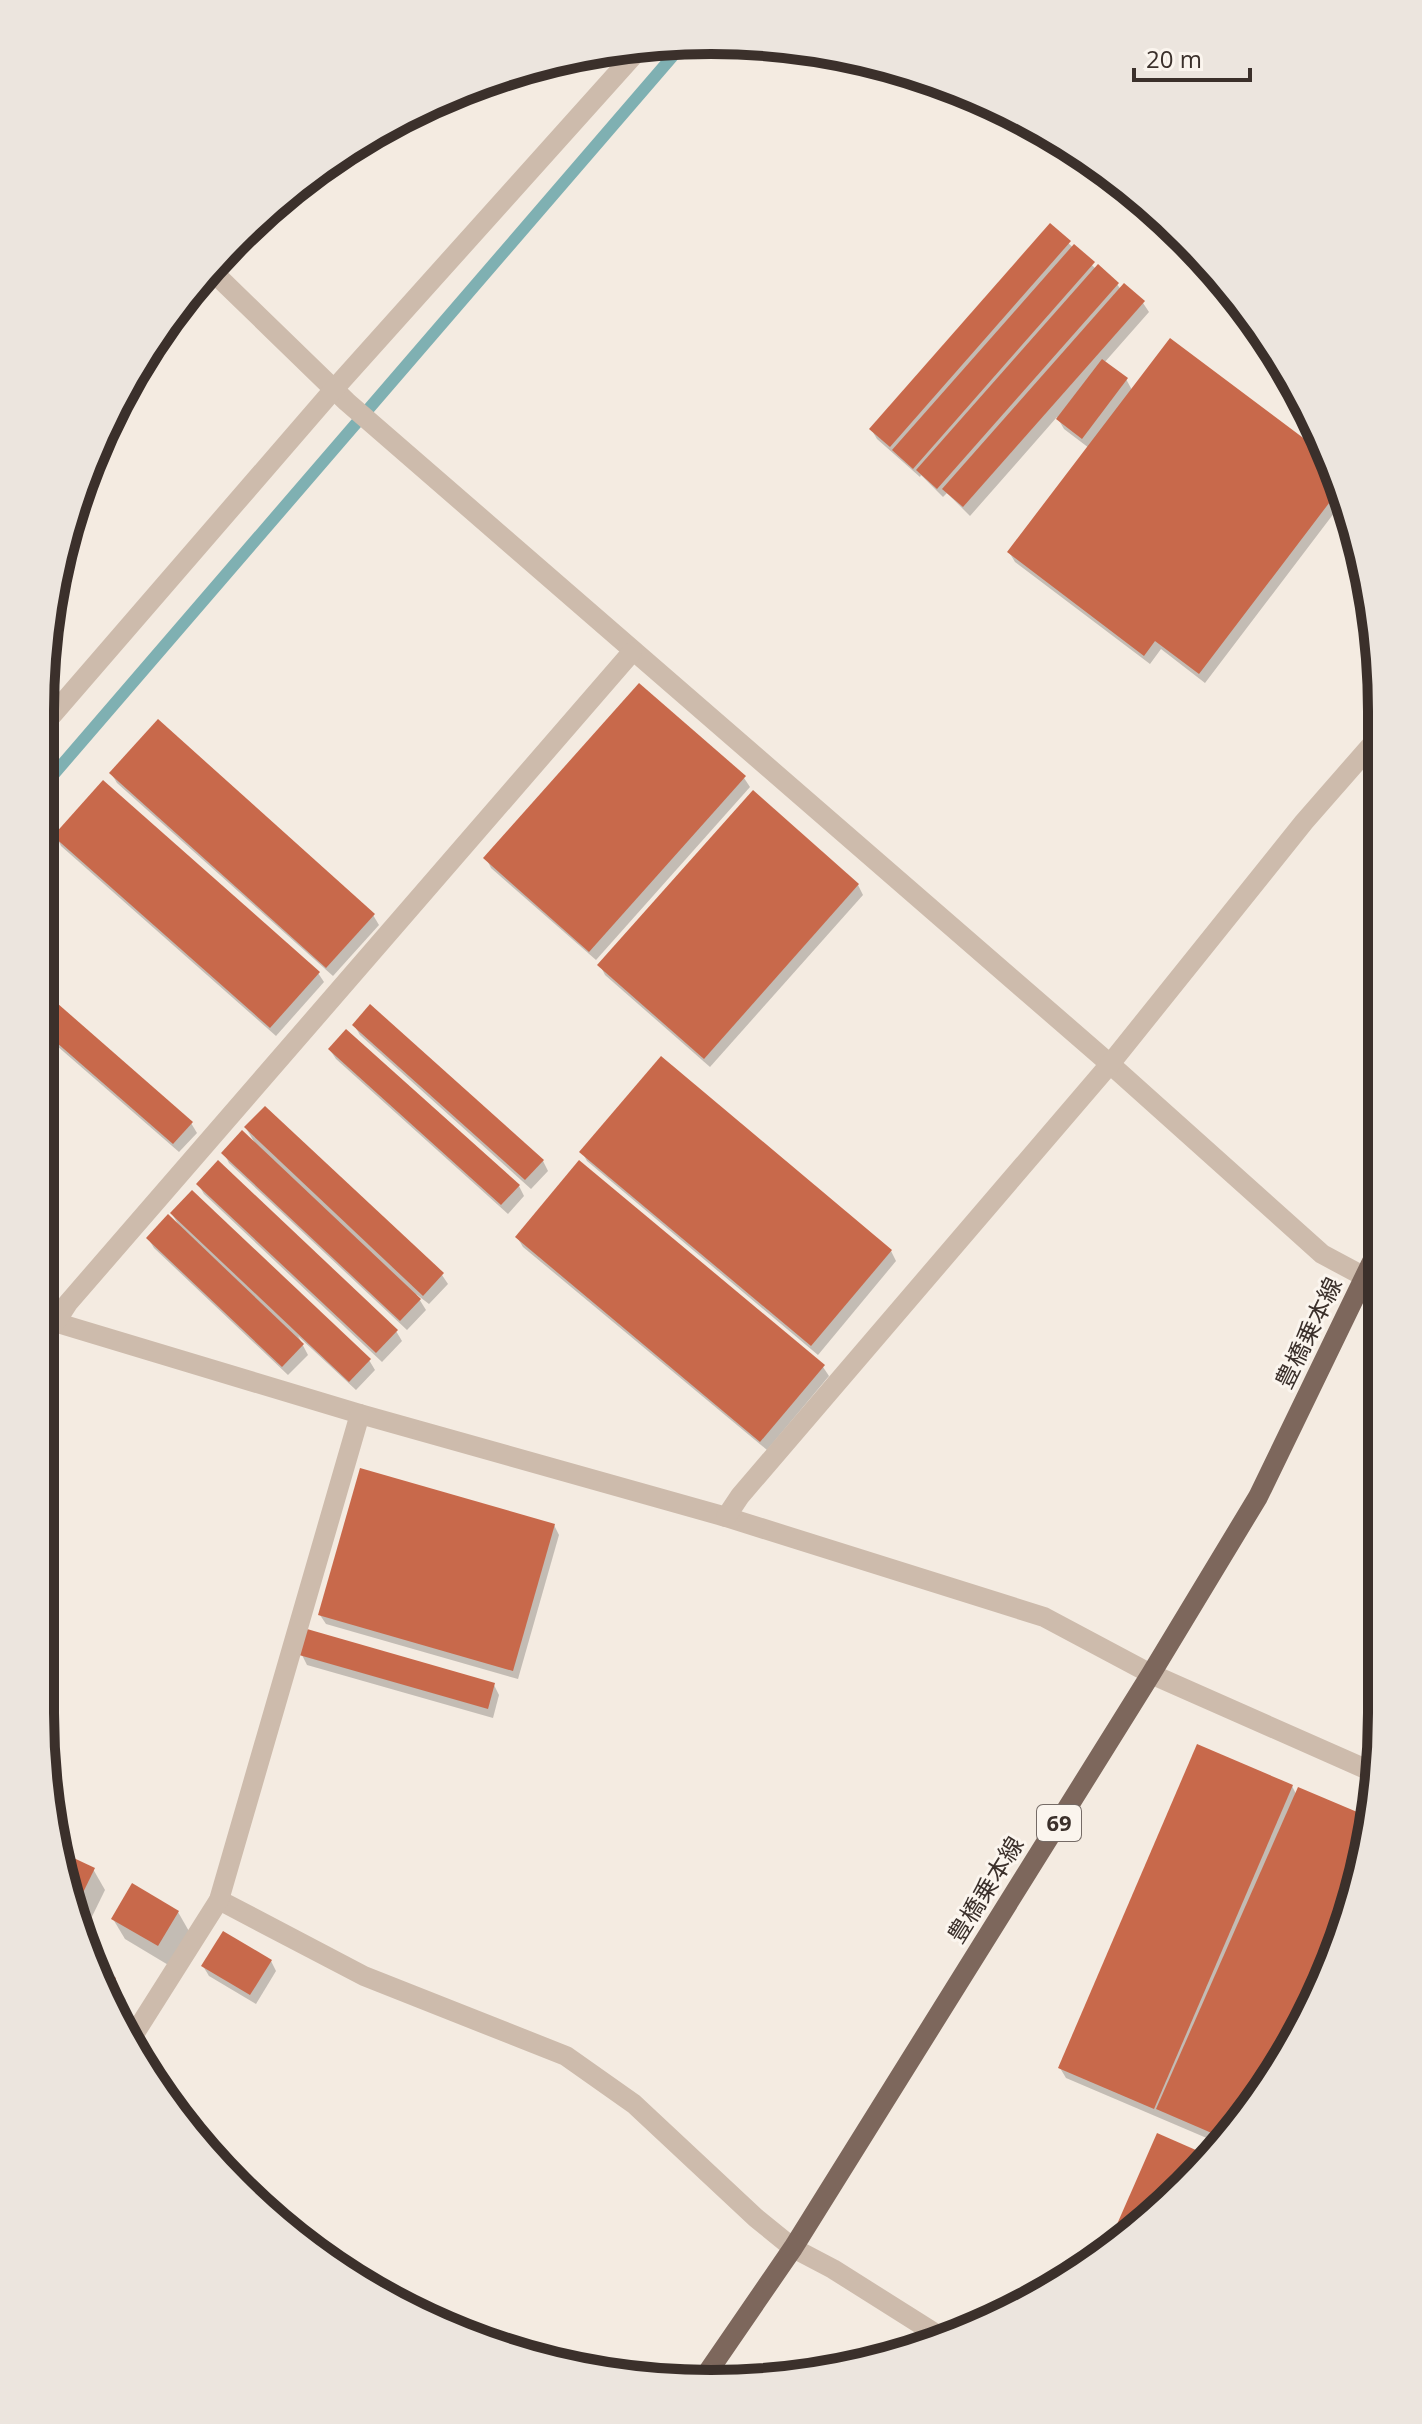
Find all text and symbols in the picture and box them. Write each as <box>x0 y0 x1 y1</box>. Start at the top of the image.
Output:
scale bar <box>1134 32 1250 82</box>
text: 20 m <box>1146 42 1202 75</box>
street label: 豊橋乗本線 <box>1267 1271 1349 1394</box>
road number: 69 <box>1037 1805 1081 1841</box>
street label: 豊橋乗本線 <box>939 1830 1031 1949</box>

